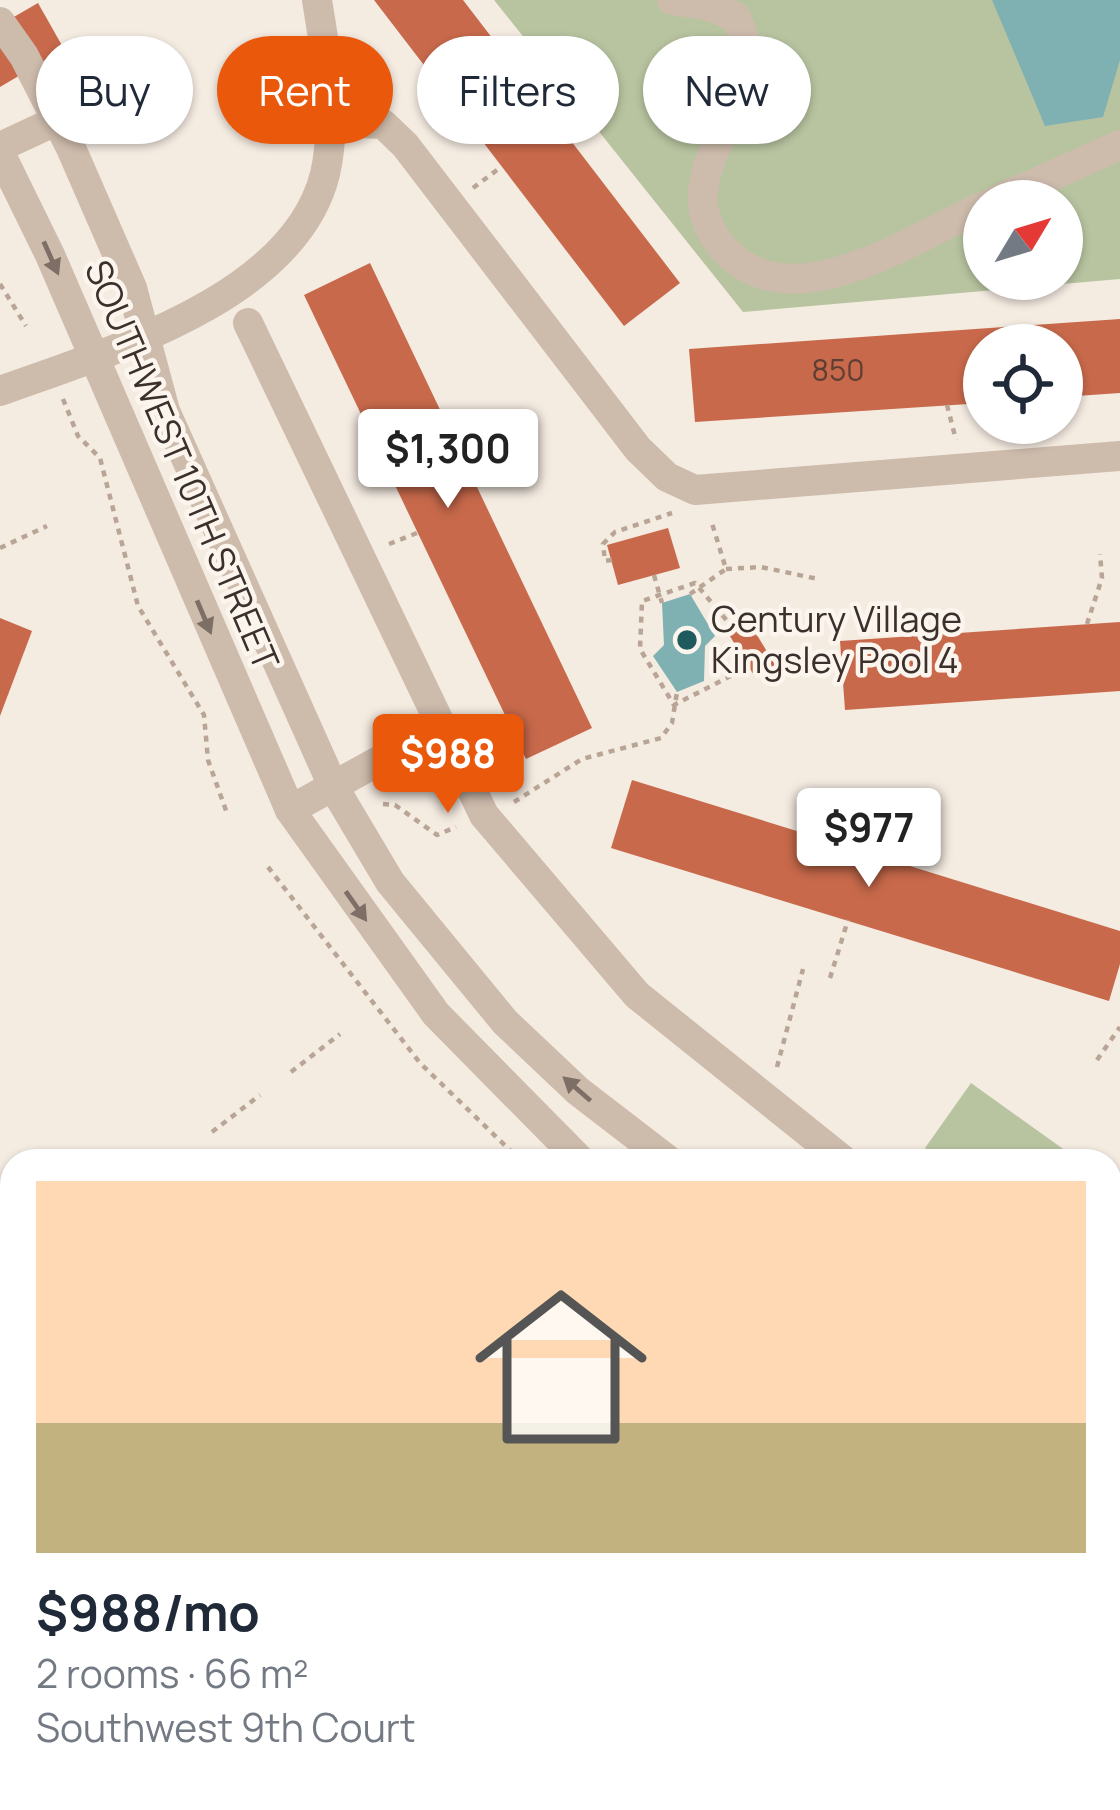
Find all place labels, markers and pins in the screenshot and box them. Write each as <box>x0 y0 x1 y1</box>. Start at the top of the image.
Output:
pin: $1,300 <box>350 409 546 511</box>
place label: Century Village Kingsley Pool 4 <box>711 594 962 684</box>
marker: Century Village Kingsley Pool 4 <box>674 627 700 653</box>
pin: $988 <box>377 714 519 816</box>
pin: $977 <box>798 788 940 890</box>

